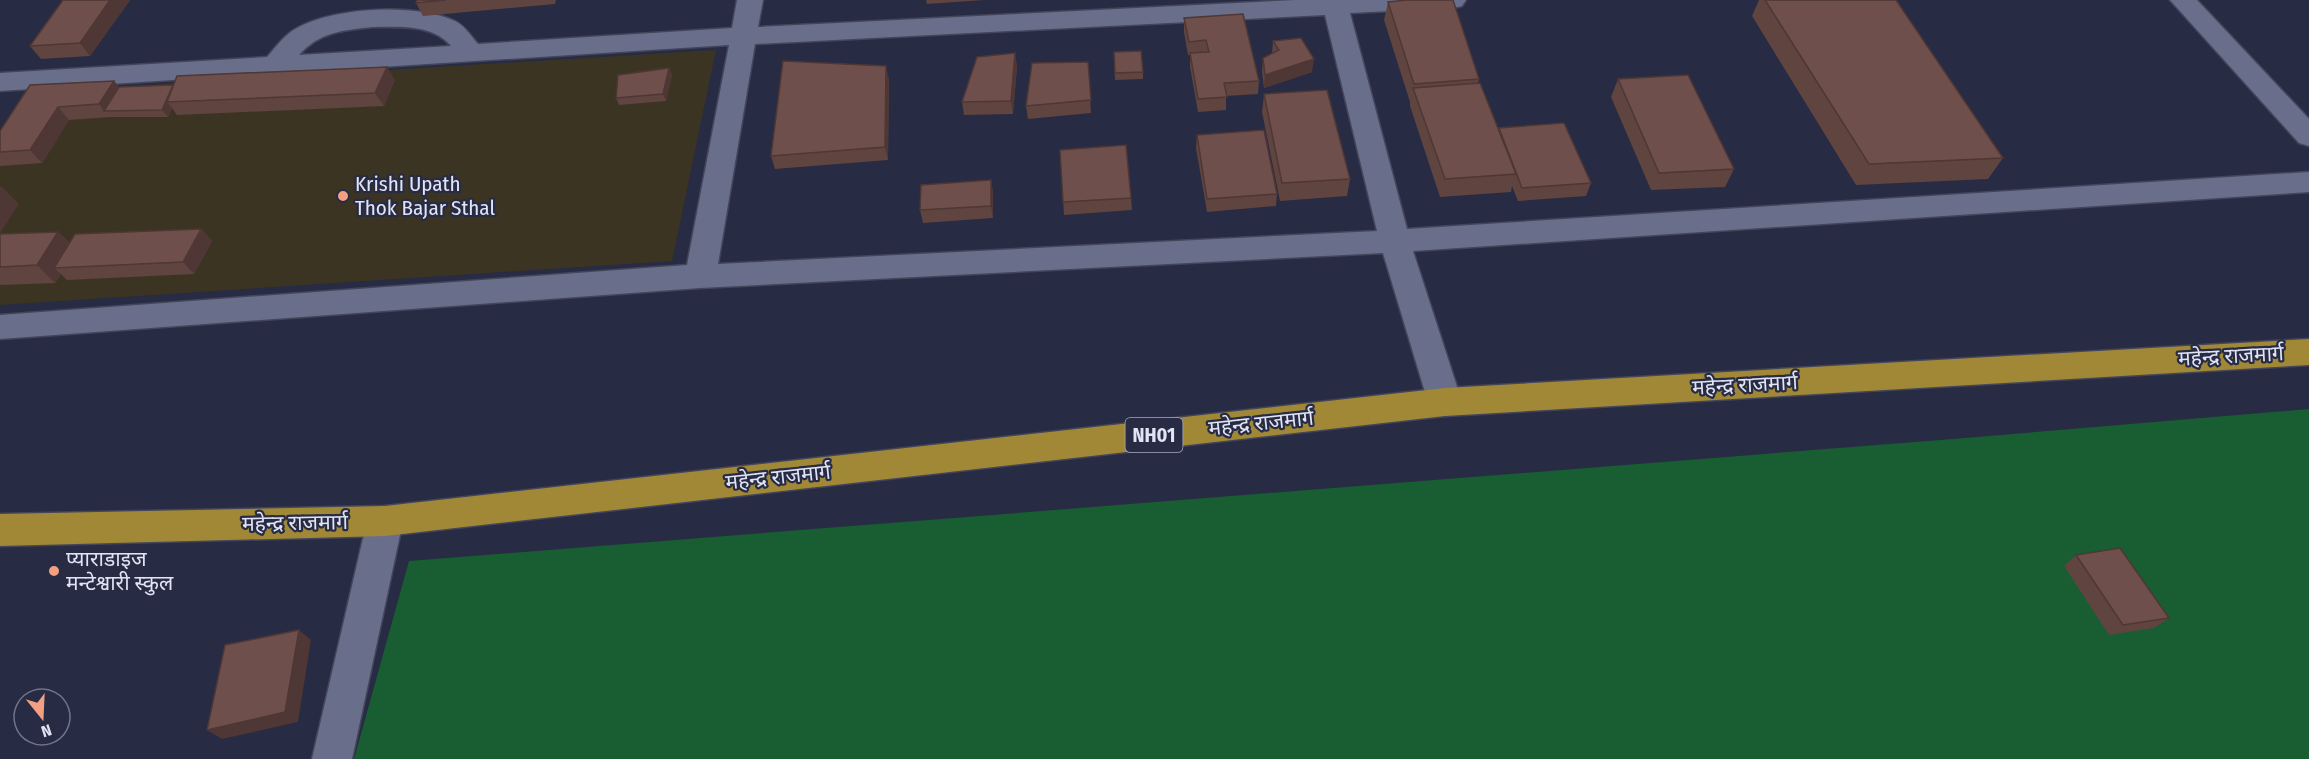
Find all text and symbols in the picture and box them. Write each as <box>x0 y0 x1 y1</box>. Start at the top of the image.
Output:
place label: Krishi Upath Thok Bajar Sthal <box>355 171 495 221</box>
marker: Krishi Upath Thok Bajar Sthal <box>336 189 350 203</box>
street label: महेन्द्र राजमार्ग <box>2178 340 2286 372</box>
street label: महेन्द्र राजमार्ग <box>1692 369 1800 401</box>
street label: महेन्द्र राजमार्ग <box>1207 404 1316 441</box>
road number: NH01 <box>1126 418 1182 452</box>
street label: महेन्द्र राजमार्ग <box>724 458 833 495</box>
street label: महेन्द्र राजमार्ग <box>242 509 349 537</box>
place label: प्याराडाइज मन्टेश्वारी स्कुल <box>66 546 174 596</box>
marker: प्याराडाइज मन्टेश्वारी स्कुल <box>47 564 61 578</box>
north arrow <box>12 687 72 747</box>
text: N <box>39 720 54 741</box>

